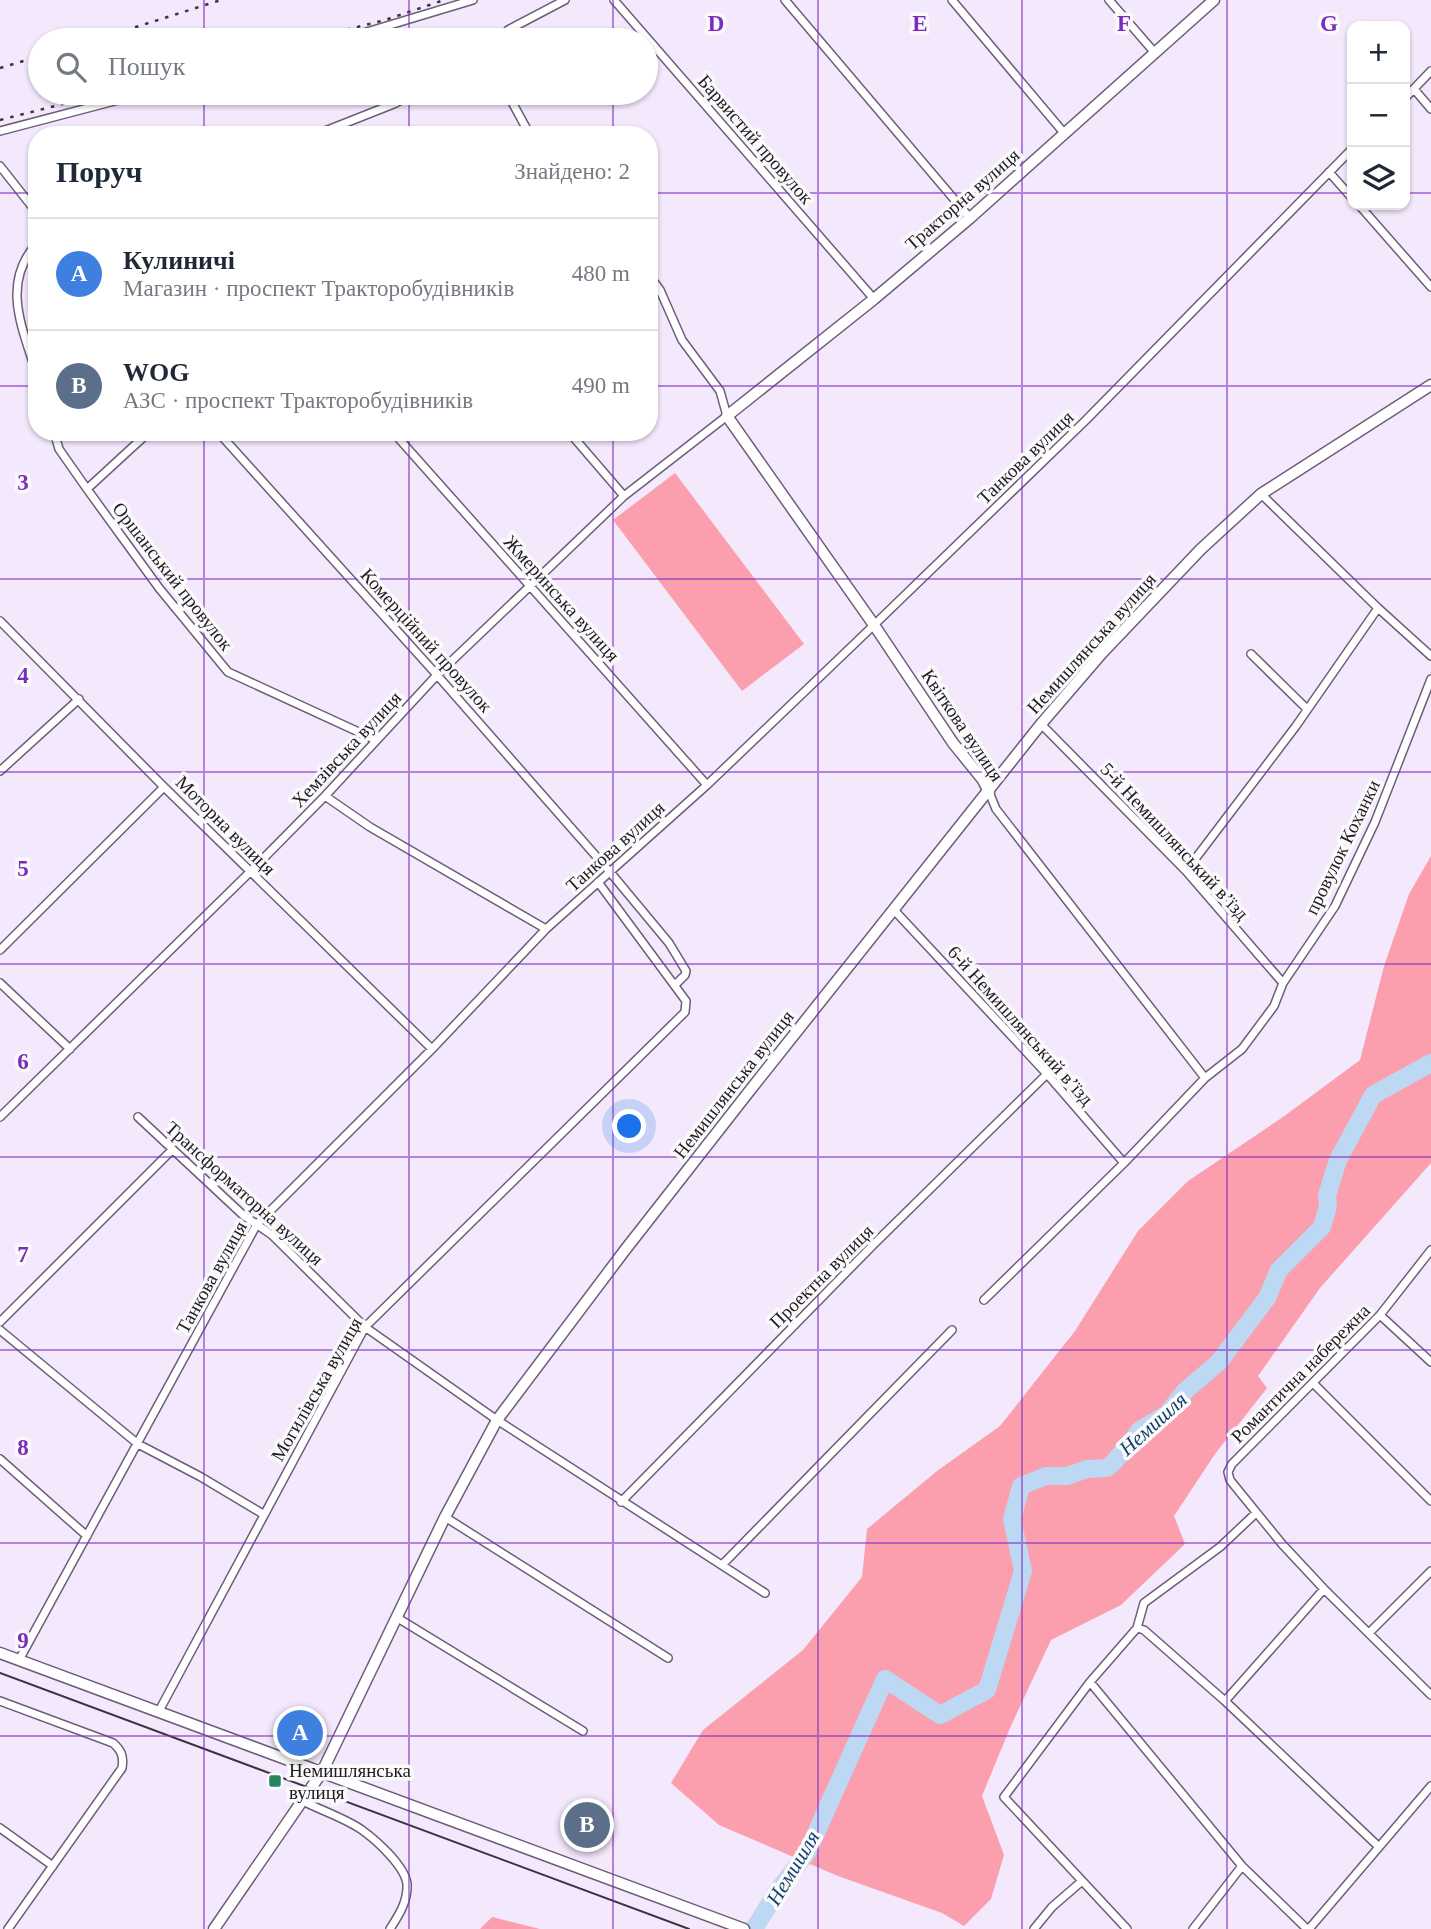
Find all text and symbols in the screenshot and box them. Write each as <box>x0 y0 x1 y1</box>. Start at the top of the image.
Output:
text: D <box>708 11 724 36</box>
text: E <box>912 11 928 36</box>
text: F <box>1117 11 1131 36</box>
text: G <box>1320 11 1338 36</box>
map controls <box>1347 21 1410 210</box>
button: + <box>1347 21 1410 84</box>
search box <box>28 28 658 105</box>
icon: search <box>52 48 90 86</box>
text: Пошук <box>108 52 185 81</box>
street label: Барвистий провулок <box>694 70 818 209</box>
button: − <box>1347 84 1410 147</box>
street label: Тракторна вулиця <box>901 144 1024 254</box>
button: layers <box>1347 147 1410 210</box>
text: Поруч <box>56 155 143 188</box>
text: Знайдено: 2 <box>514 159 630 184</box>
text: Кулиничі <box>123 246 235 275</box>
text: A <box>71 261 87 286</box>
text: 480 m <box>572 261 630 286</box>
text: Магазин · проспект Тракторобудівників <box>123 276 514 301</box>
text: WOG <box>123 358 189 387</box>
text: B <box>71 373 87 398</box>
text: 490 m <box>572 373 630 398</box>
text: АЗС · проспект Тракторобудівників <box>123 388 473 413</box>
street label: Танкова вулиця <box>973 406 1078 508</box>
text: 3 <box>17 470 29 495</box>
street label: Оршанський провулок <box>108 498 237 655</box>
street label: Жмеринська вулиця <box>500 531 624 666</box>
street label: Комерційний провулок <box>357 564 497 717</box>
street label: Немишлянська вулиця <box>1023 568 1160 718</box>
text: 4 <box>17 663 29 688</box>
street label: Квіткова вулиця <box>917 665 1008 785</box>
street label: Хемзівська вулиця <box>287 687 406 812</box>
street label: 5-й Немишлянський в’їзд <box>1096 759 1253 924</box>
street label: Моторна вулиця <box>172 771 280 879</box>
street label: провулок Коханки <box>1301 776 1384 918</box>
street label: Танкова вулиця <box>562 797 669 896</box>
text: 5 <box>17 856 29 881</box>
street label: 6-й Немишлянський в’їзд <box>944 941 1098 1109</box>
street label: Немишлянська вулиця <box>669 1006 798 1163</box>
text: 6 <box>17 1049 29 1074</box>
your location <box>612 1109 646 1143</box>
street label: Трансформаторна вулиця <box>162 1117 328 1270</box>
street label: Танкова вулиця <box>172 1217 251 1337</box>
street label: Проектна вулиця <box>765 1220 878 1332</box>
text: 7 <box>17 1242 29 1267</box>
street label: Романтична набережна <box>1227 1299 1374 1447</box>
street label: Могилівська вулиця <box>267 1314 366 1465</box>
water label: Немишля <box>1114 1387 1192 1461</box>
text: 8 <box>17 1435 29 1460</box>
text: 9 <box>17 1628 29 1653</box>
pin: A <box>277 1707 323 1759</box>
place label: Немишлянська вулиця <box>289 1760 411 1803</box>
marker: Немишлянська вулиця <box>267 1773 283 1789</box>
pin: B <box>564 1799 610 1851</box>
water label: Немишля <box>761 1826 825 1910</box>

